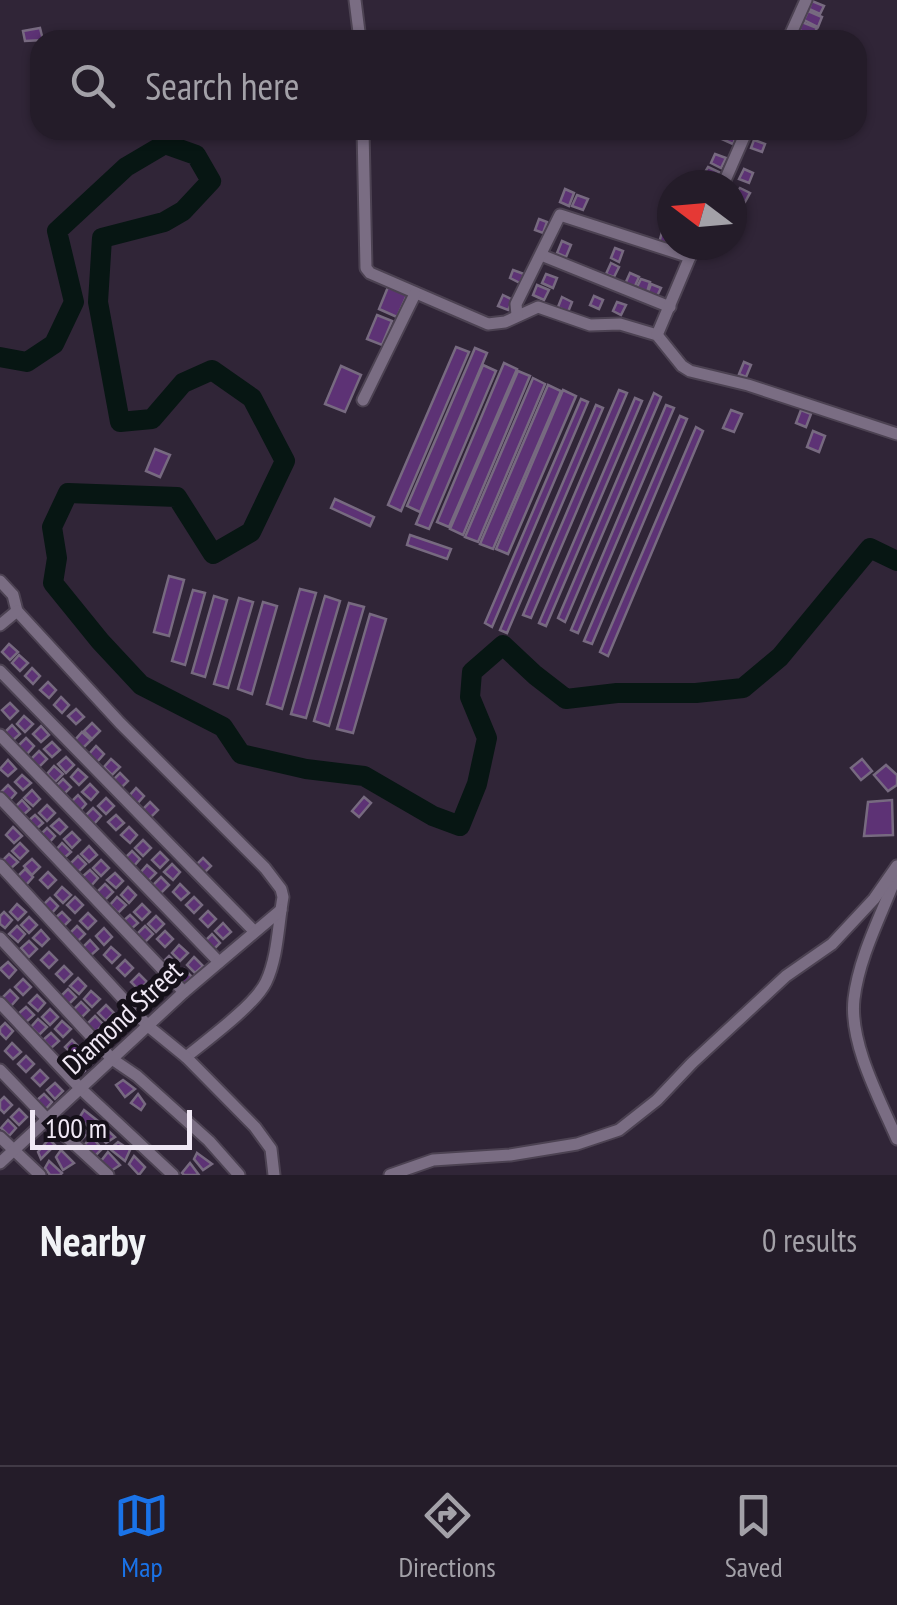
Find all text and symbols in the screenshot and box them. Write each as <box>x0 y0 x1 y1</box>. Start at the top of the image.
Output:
search box <box>30 30 867 140</box>
icon: search <box>65 58 120 113</box>
text: Search here <box>145 61 299 110</box>
north arrow <box>657 170 747 260</box>
street label: Diamond Street <box>54 952 190 1082</box>
scale bar <box>30 1105 192 1150</box>
text: 100 m <box>45 1109 107 1146</box>
text: Nearby <box>40 1213 145 1268</box>
text: 0 results <box>762 1219 857 1261</box>
tab: Map <box>114 1488 169 1585</box>
tab: Directions <box>398 1488 496 1585</box>
tab: Saved <box>725 1488 783 1585</box>

